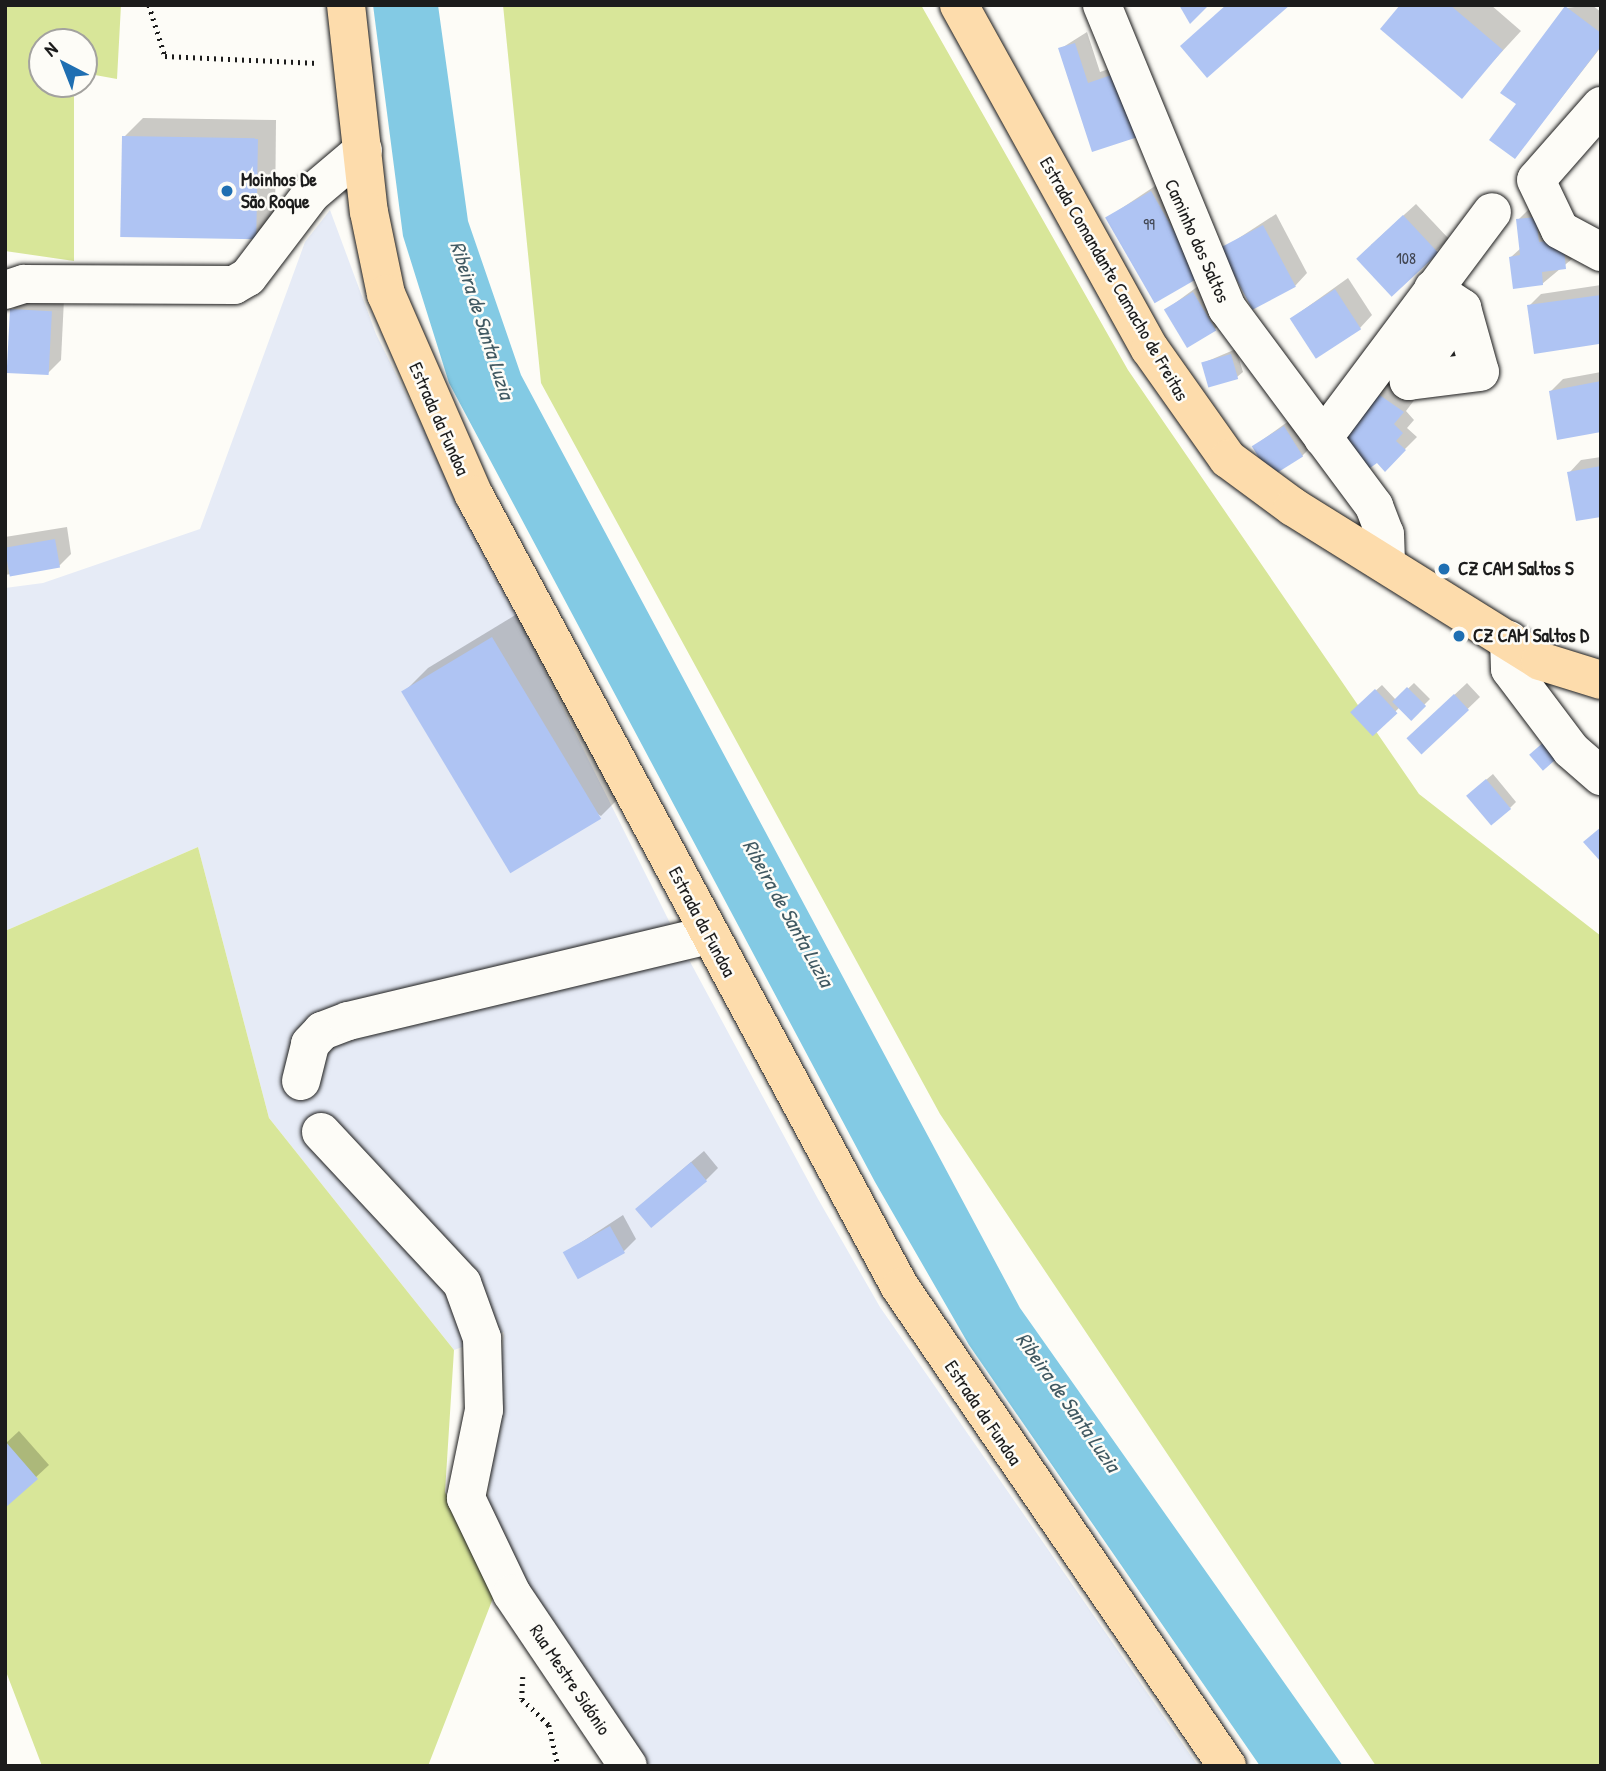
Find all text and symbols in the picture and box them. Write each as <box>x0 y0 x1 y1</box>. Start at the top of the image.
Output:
north arrow <box>28 28 98 98</box>
text: N <box>38 36 63 62</box>
street label: Estrada Comandante Camacho de Freitas <box>1035 153 1193 405</box>
place label: Moinhos De São Roque <box>241 169 317 213</box>
street label: Caminho dos Saltos <box>1160 176 1234 306</box>
marker: Moinhos De São Roque <box>219 183 235 199</box>
house number: 99 <box>1143 214 1155 234</box>
water label: Ribeira de Santa Luzia <box>445 238 519 402</box>
house number: 108 <box>1396 248 1416 268</box>
street label: Estrada da Fundoa <box>404 359 474 479</box>
place label: CZ CAM Saltos S <box>1458 558 1574 580</box>
marker: CZ CAM Saltos S <box>1436 561 1452 577</box>
place label: CZ CAM Saltos D <box>1473 625 1589 647</box>
marker: CZ CAM Saltos D <box>1451 628 1467 644</box>
water label: Ribeira de Santa Luzia <box>737 835 839 991</box>
street label: Estrada da Fundoa <box>663 863 741 981</box>
water label: Ribeira de Santa Luzia <box>1011 1327 1125 1477</box>
street label: Estrada da Fundoa <box>940 1356 1026 1470</box>
street label: Rua Mestre Sidónio <box>525 1620 615 1740</box>

